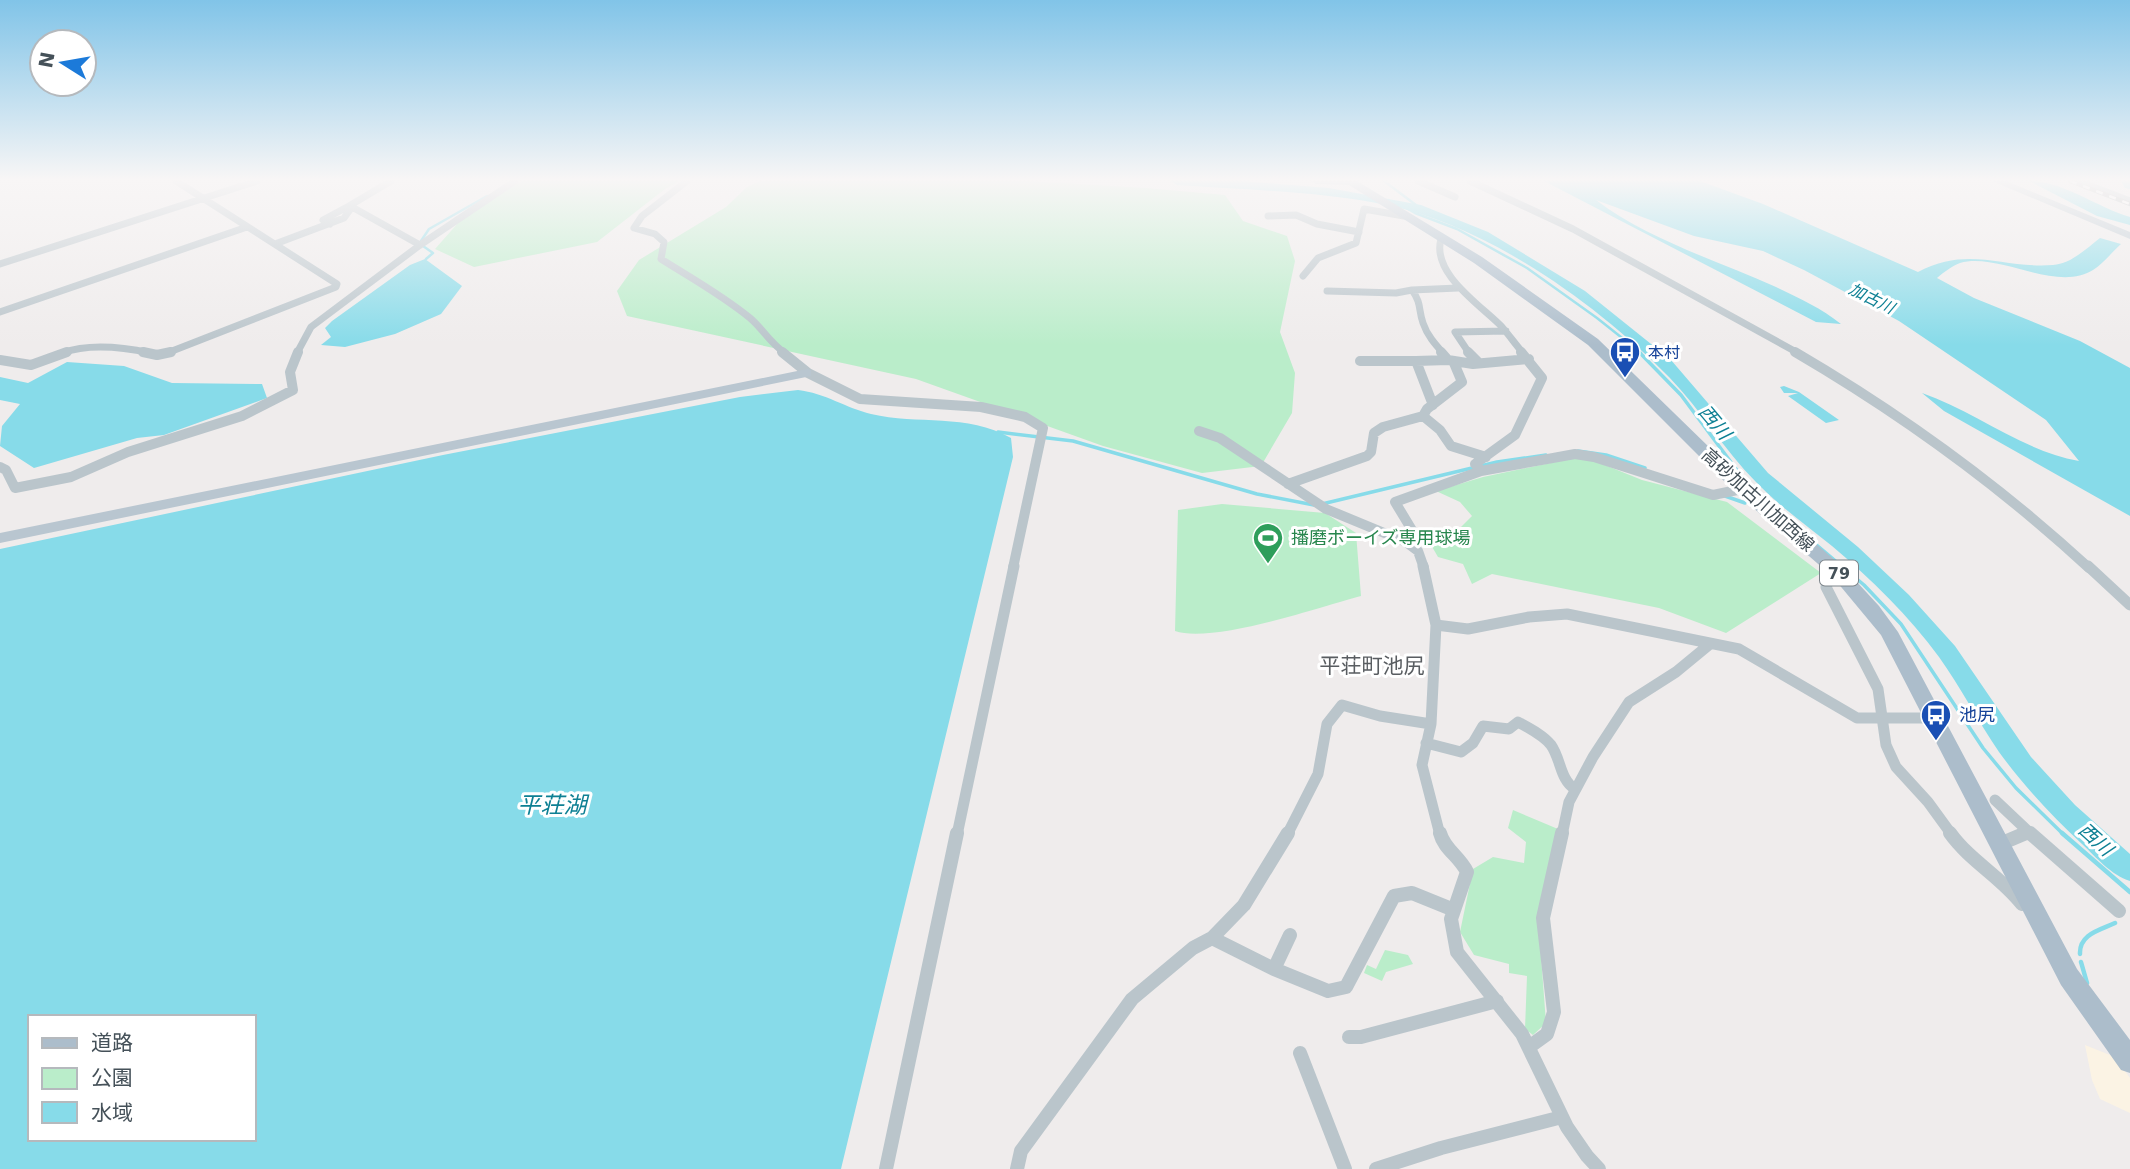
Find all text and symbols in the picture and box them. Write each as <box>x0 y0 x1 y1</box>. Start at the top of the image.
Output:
north arrow <box>28 28 98 98</box>
text: N <box>34 50 59 70</box>
water label: 加古川 <box>1846 279 1899 318</box>
bus stop icon: 本村 <box>1608 335 1642 379</box>
place label: 本村 <box>1648 343 1680 362</box>
water label: 西川 <box>1694 400 1737 445</box>
street label: 高砂加古川加西線 <box>1698 444 1819 556</box>
sports icon: 播磨ボーイズ専用球場 <box>1251 521 1285 565</box>
place label: 播磨ボーイズ専用球場 <box>1291 527 1470 548</box>
road number: 79 <box>1820 560 1858 586</box>
district label: 平荘町池尻 <box>1320 654 1425 678</box>
bus stop icon: 池尻 <box>1919 698 1953 742</box>
place label: 池尻 <box>1959 704 1995 725</box>
water label: 平荘湖 <box>518 792 590 818</box>
water label: 西川 <box>2075 818 2119 861</box>
legend <box>28 1015 256 1141</box>
text: 道路 <box>91 1031 133 1055</box>
text: 公園 <box>91 1066 133 1090</box>
text: 水域 <box>91 1101 133 1125</box>

